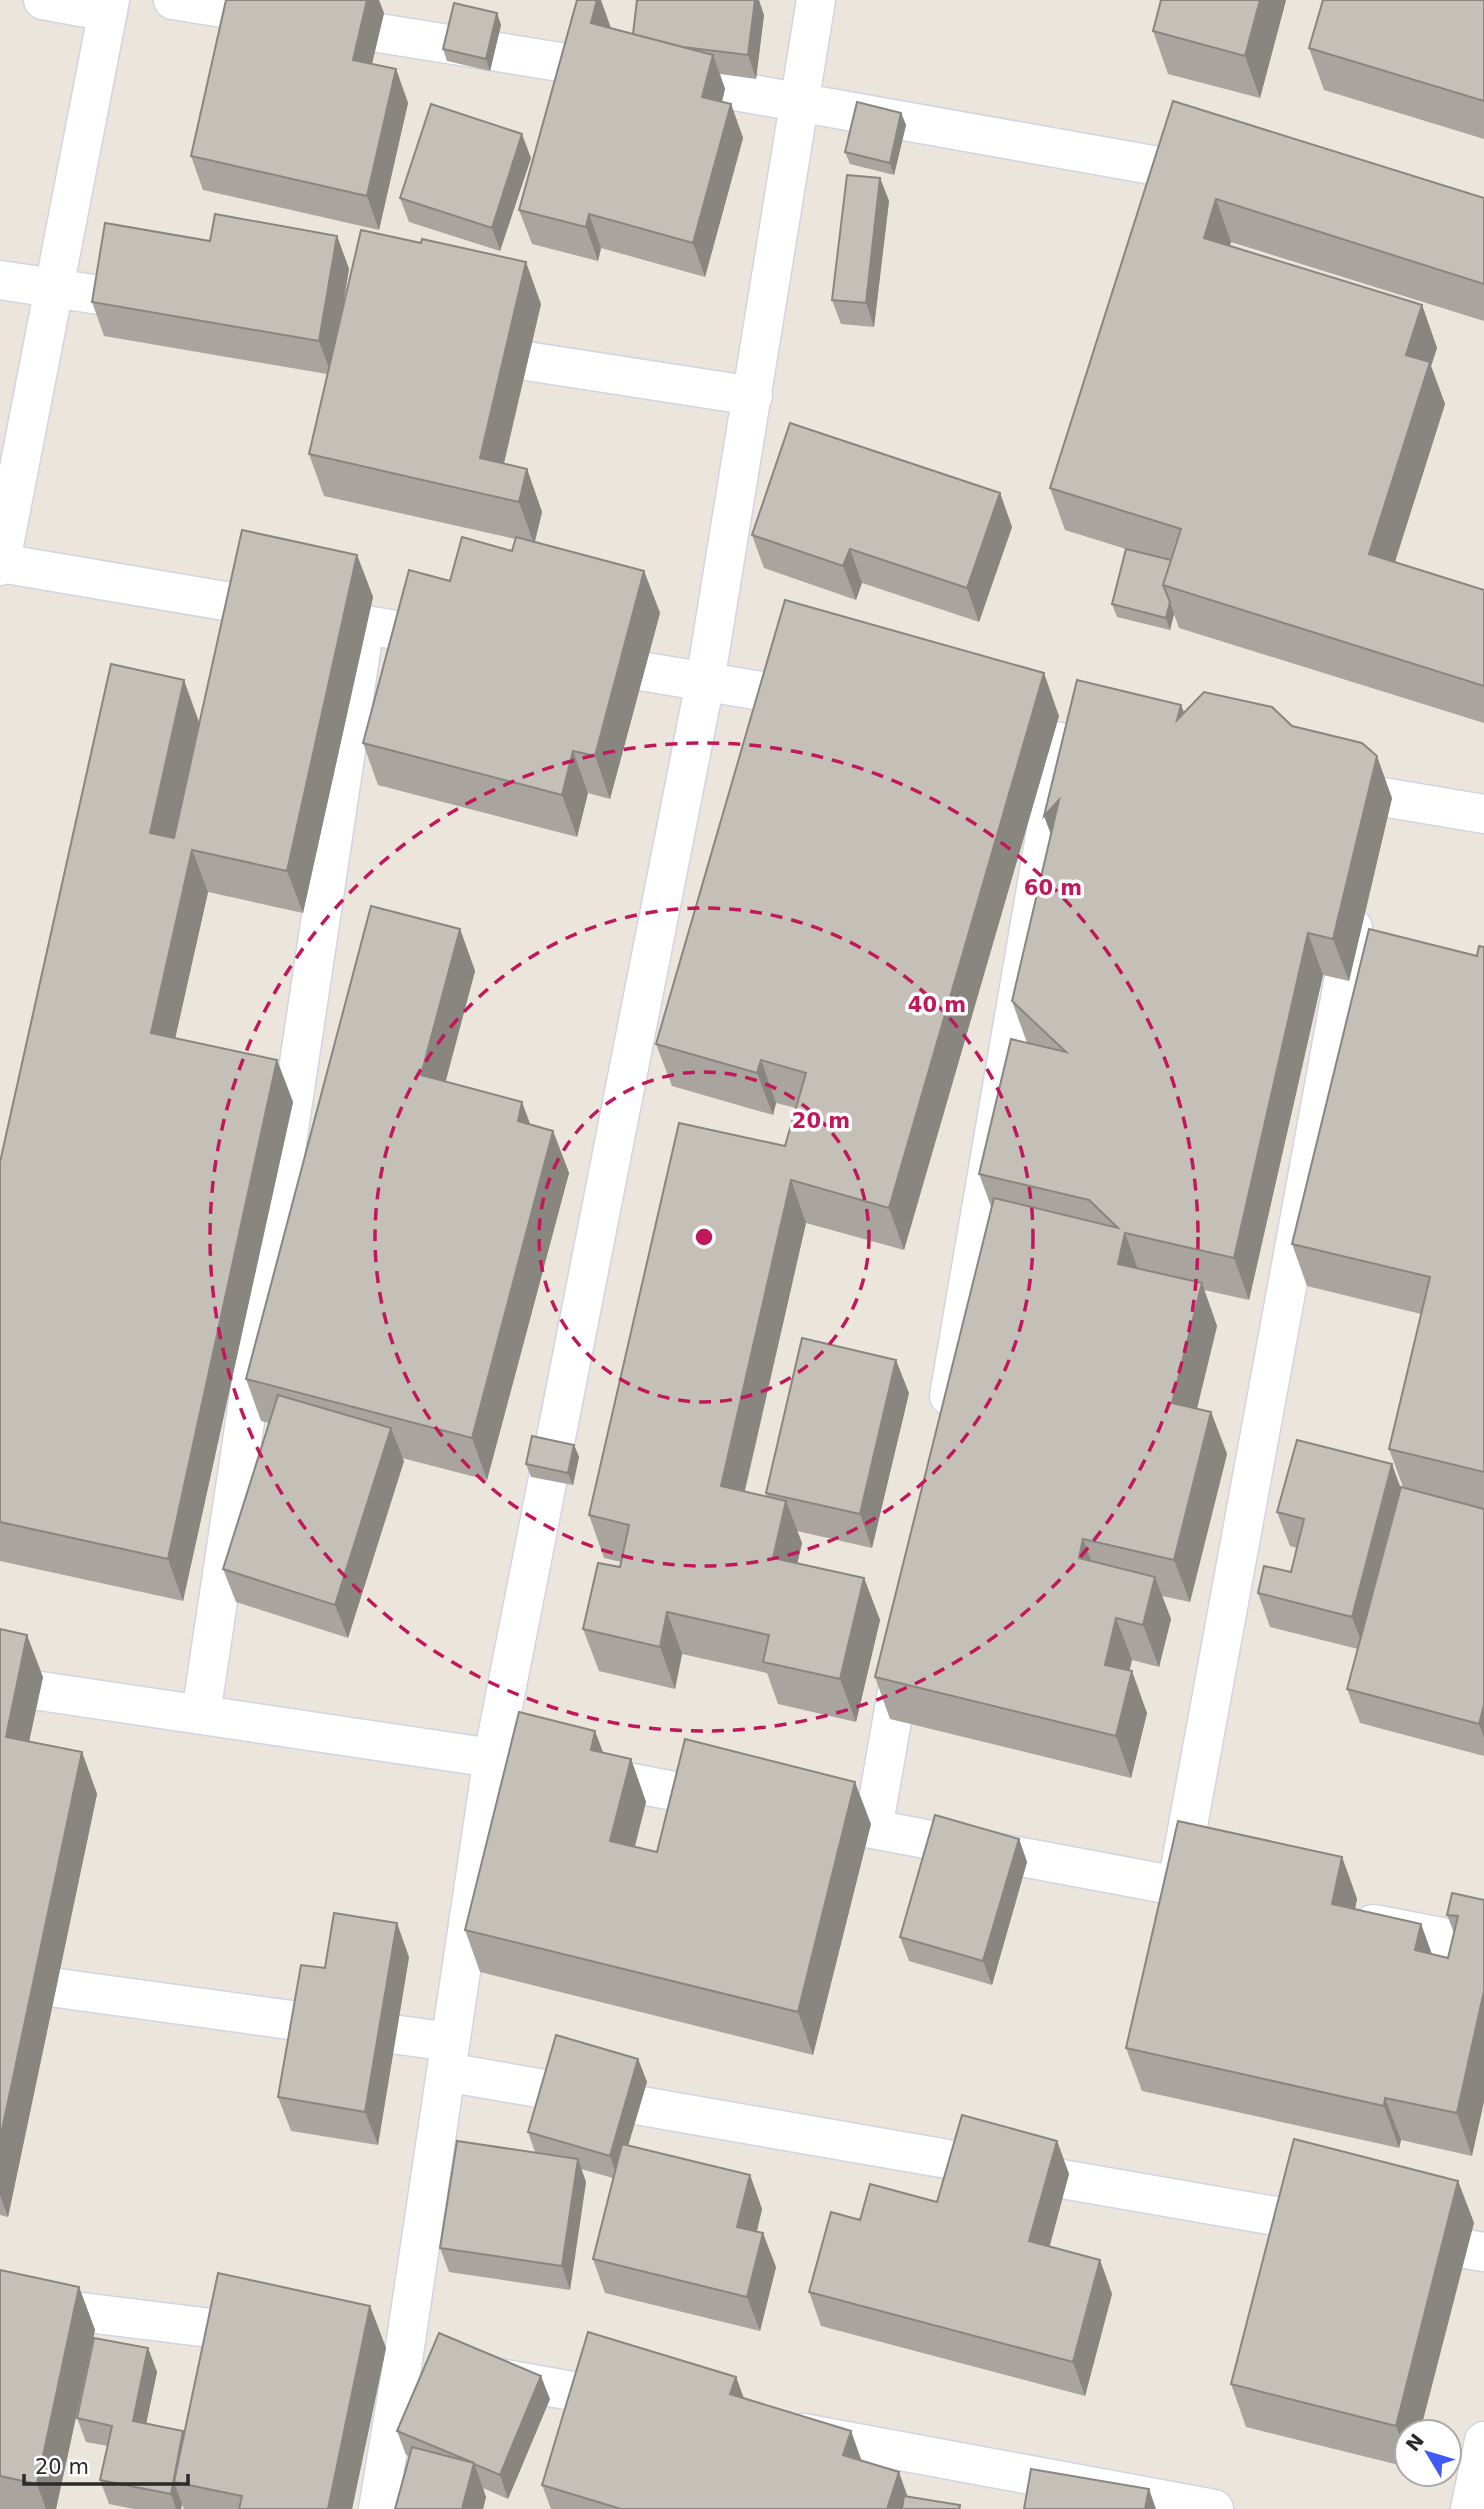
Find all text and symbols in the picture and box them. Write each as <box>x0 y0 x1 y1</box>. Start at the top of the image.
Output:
text: 60 m <box>1024 876 1082 900</box>
text: 40 m <box>908 993 966 1017</box>
text: 20 m <box>792 1109 850 1133</box>
centre of rings <box>692 1225 716 1249</box>
north arrow <box>1393 2418 1463 2488</box>
text: N <box>1401 2429 1428 2456</box>
scale bar <box>24 2442 189 2486</box>
text: 20 m <box>35 2455 89 2479</box>

